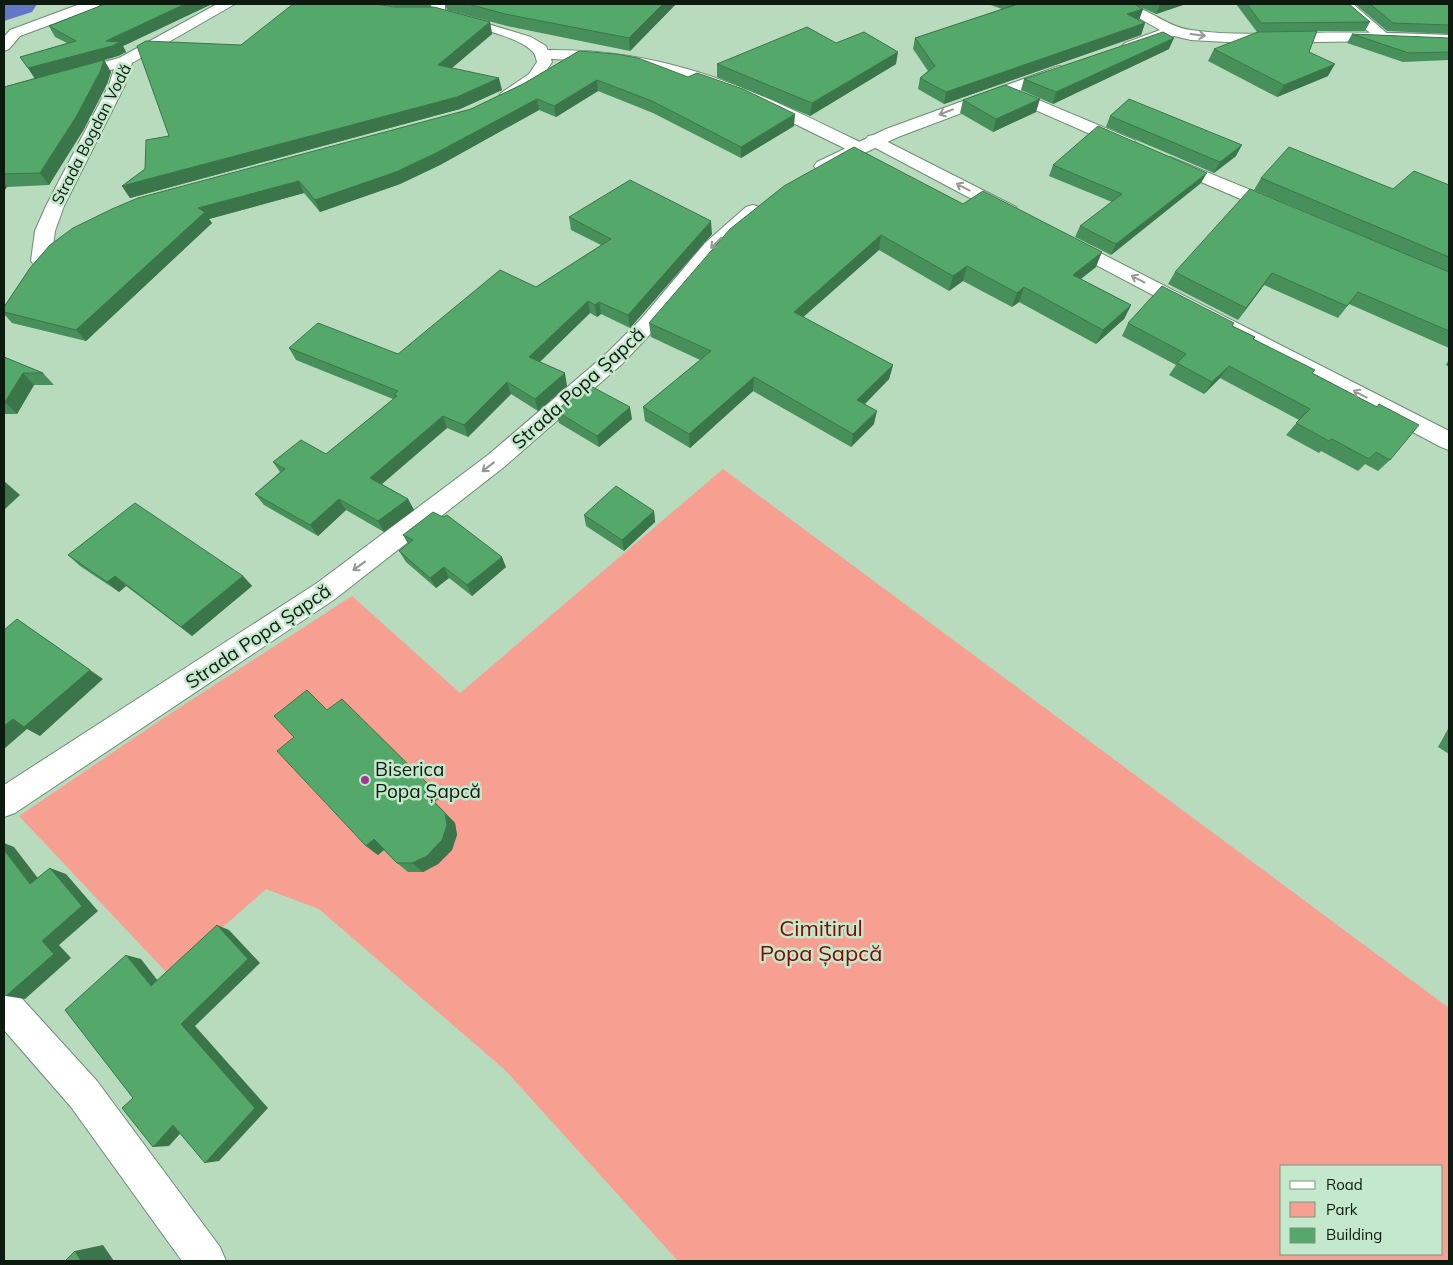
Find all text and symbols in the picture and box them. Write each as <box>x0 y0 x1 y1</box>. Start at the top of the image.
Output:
one-way arrow <box>1189 30 1205 40</box>
street label: Strada Bogdan Vodă <box>47 60 135 208</box>
one-way arrow <box>939 108 955 117</box>
one-way arrow <box>956 182 971 191</box>
one-way arrow <box>710 237 722 249</box>
one-way arrow <box>1131 273 1146 283</box>
street label: Strada Popa Șapcă <box>507 322 650 455</box>
one-way arrow <box>1352 389 1367 399</box>
one-way arrow <box>481 462 495 472</box>
one-way arrow <box>352 561 366 571</box>
street label: Strada Popa Șapcă <box>181 578 336 694</box>
place label: Biserica Popa Șapcă <box>375 757 481 804</box>
marker: Biserica Popa Șapcă <box>359 774 371 786</box>
park label: Cimitirul Popa Șapcă <box>760 914 882 967</box>
legend <box>1280 1165 1443 1255</box>
text: Road <box>1326 1175 1363 1194</box>
text: Park <box>1326 1200 1358 1219</box>
text: Building <box>1326 1225 1382 1244</box>

